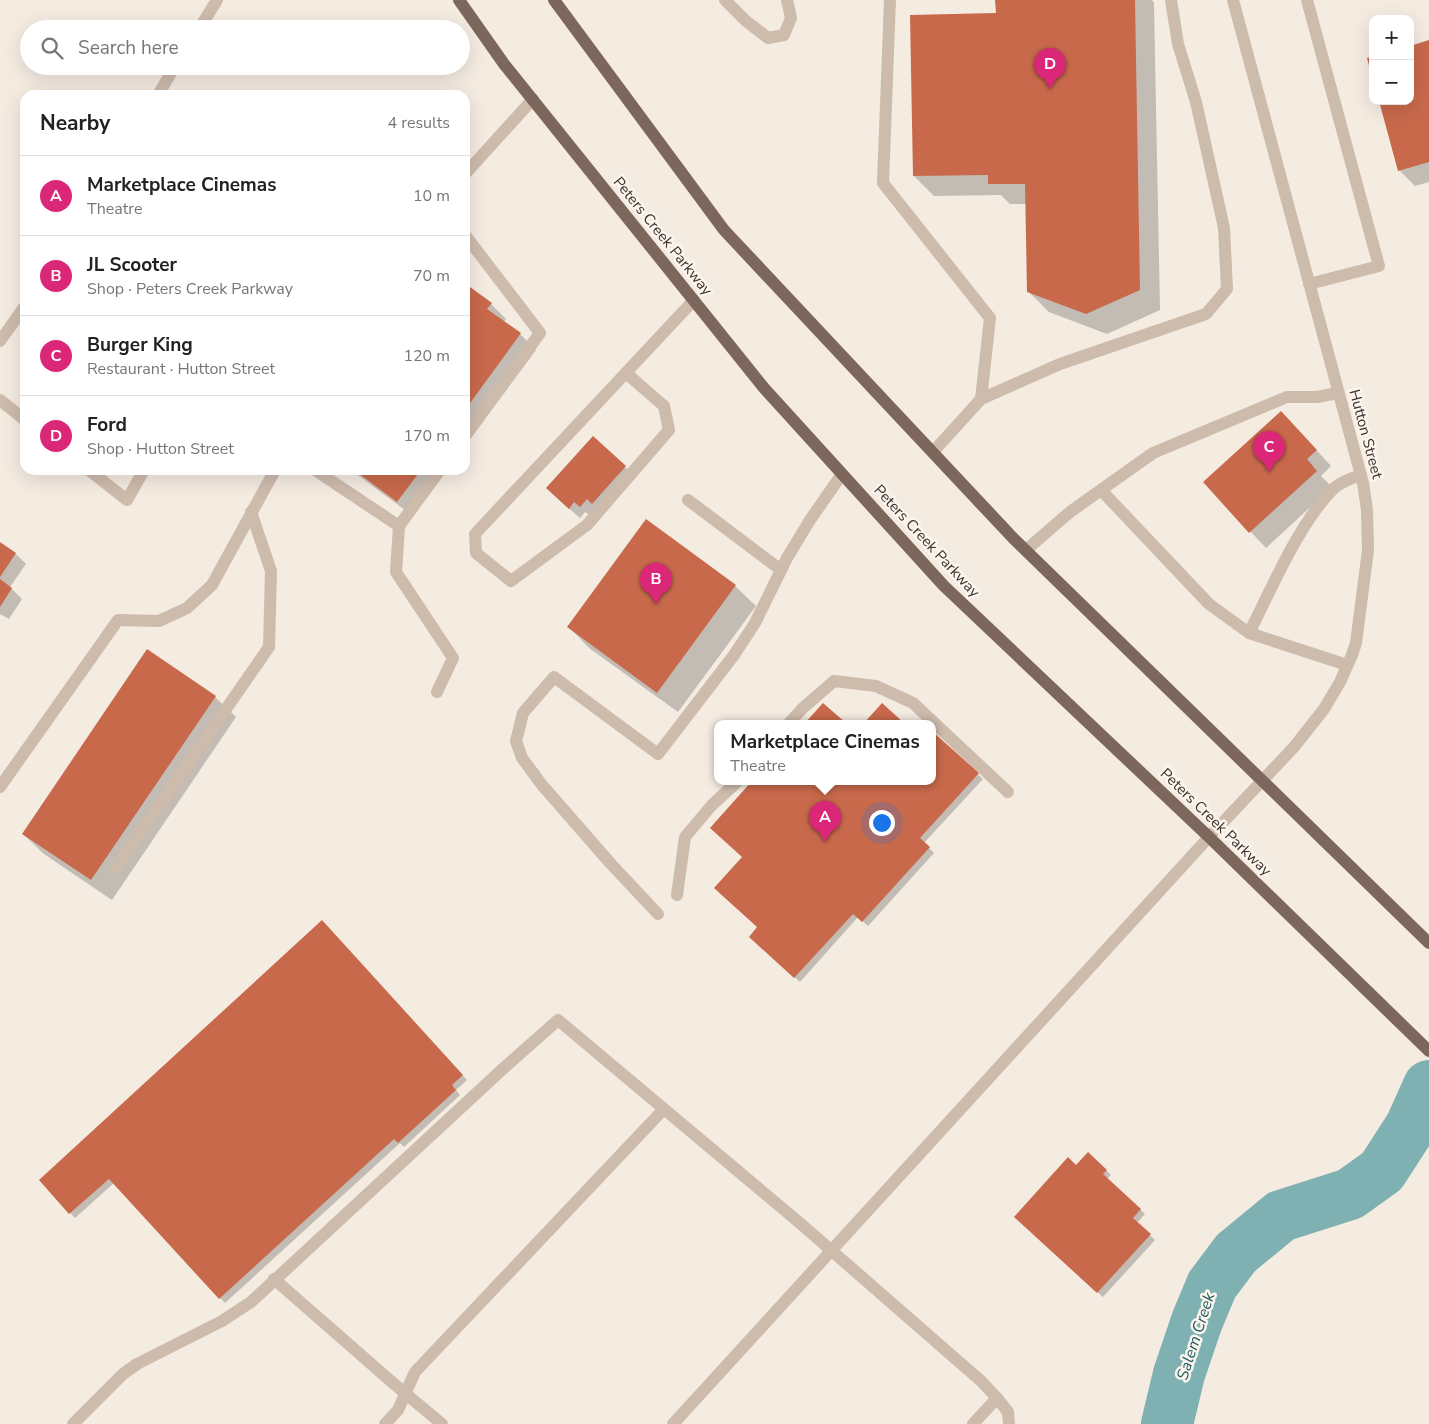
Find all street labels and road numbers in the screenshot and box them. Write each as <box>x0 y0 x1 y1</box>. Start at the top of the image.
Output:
street label: Peters Creek Parkway <box>609 173 717 300</box>
street label: Hutton Street <box>1344 387 1388 482</box>
street label: Peters Creek Parkway <box>870 480 985 602</box>
street label: Peters Creek Parkway <box>1156 764 1276 880</box>

